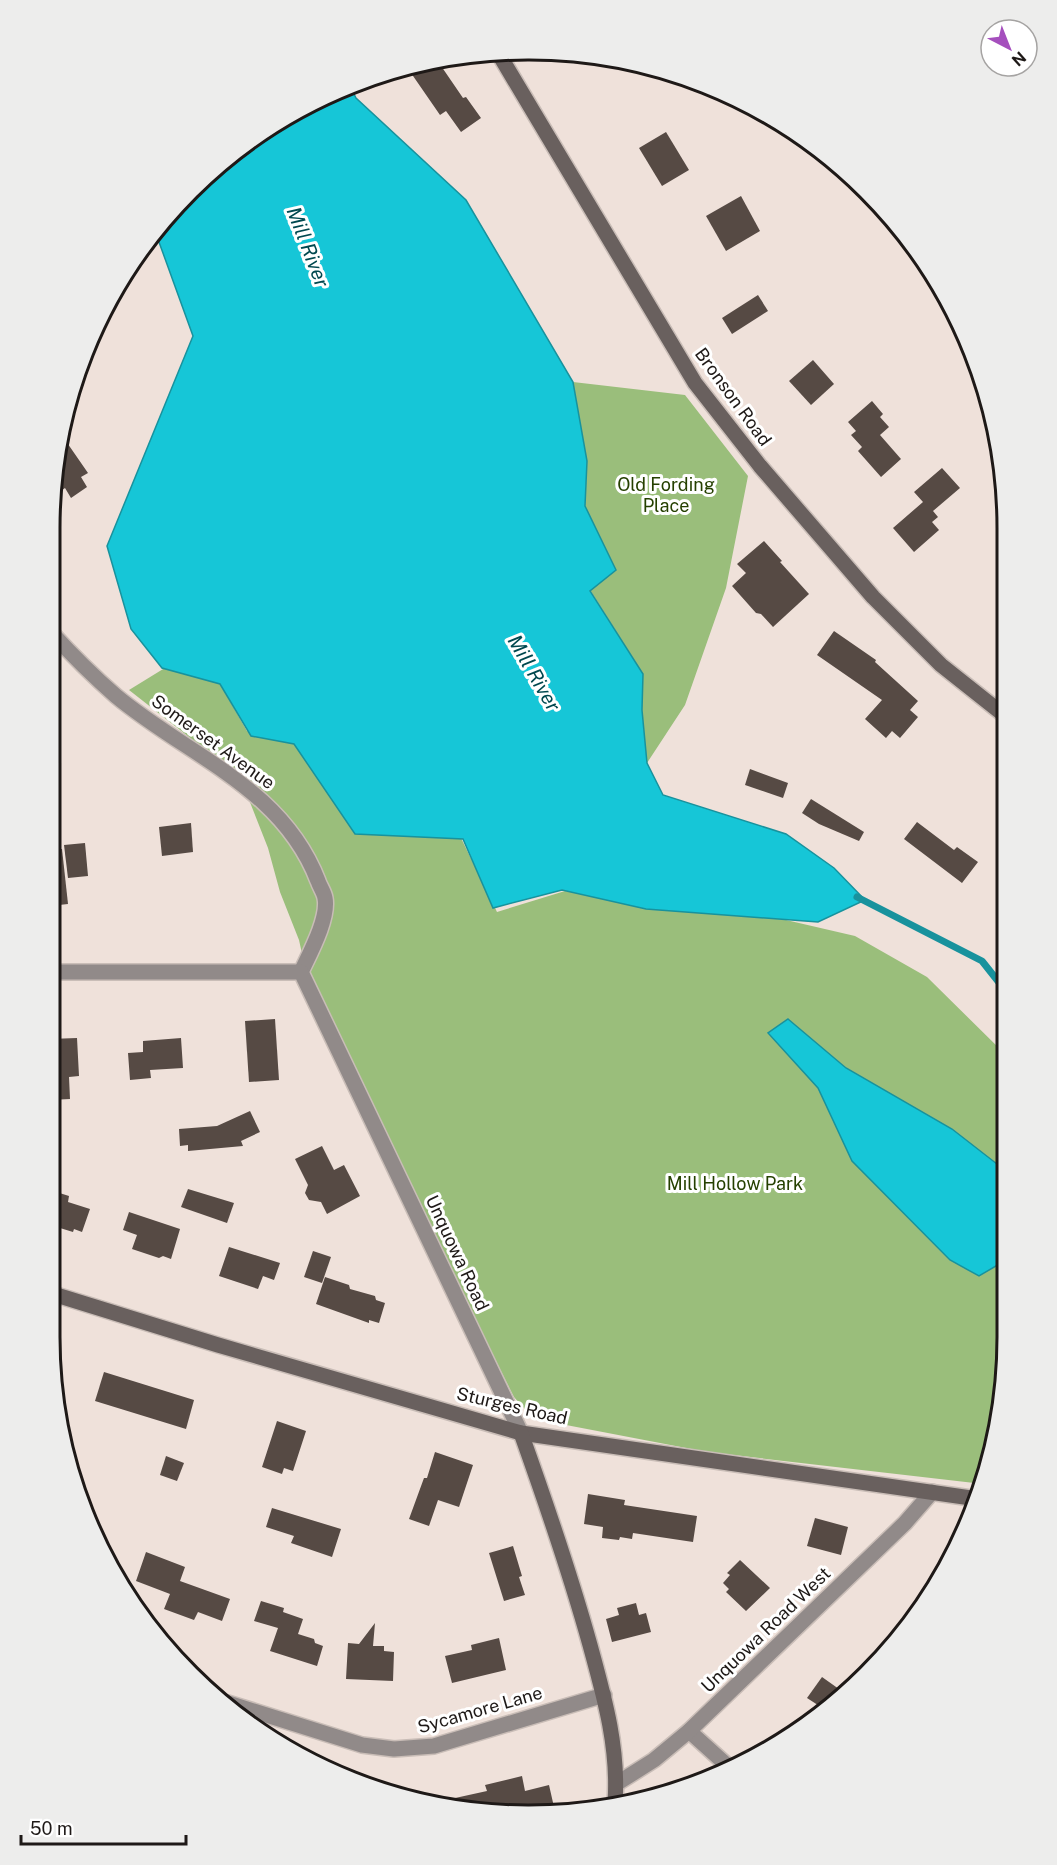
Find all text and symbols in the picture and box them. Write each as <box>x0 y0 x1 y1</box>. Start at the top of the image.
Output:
north arrow <box>979 18 1039 78</box>
text: N <box>1008 48 1030 70</box>
water label: Mill River <box>282 203 334 291</box>
street label: Bronson Road <box>691 344 776 450</box>
park label: Old Fording Place <box>617 474 715 516</box>
water label: Mill River <box>503 631 566 716</box>
street label: Somerset Avenue <box>148 690 279 793</box>
park label: Mill Hollow Park <box>667 1173 803 1194</box>
street label: Unquowa Road <box>422 1192 493 1314</box>
street label: Sturges Road <box>455 1383 570 1428</box>
street label: Unquowa Road West <box>697 1563 835 1697</box>
street label: Sycamore Lane <box>415 1682 545 1737</box>
scale bar <box>21 1808 186 1846</box>
text: 50 m <box>30 1818 73 1839</box>

